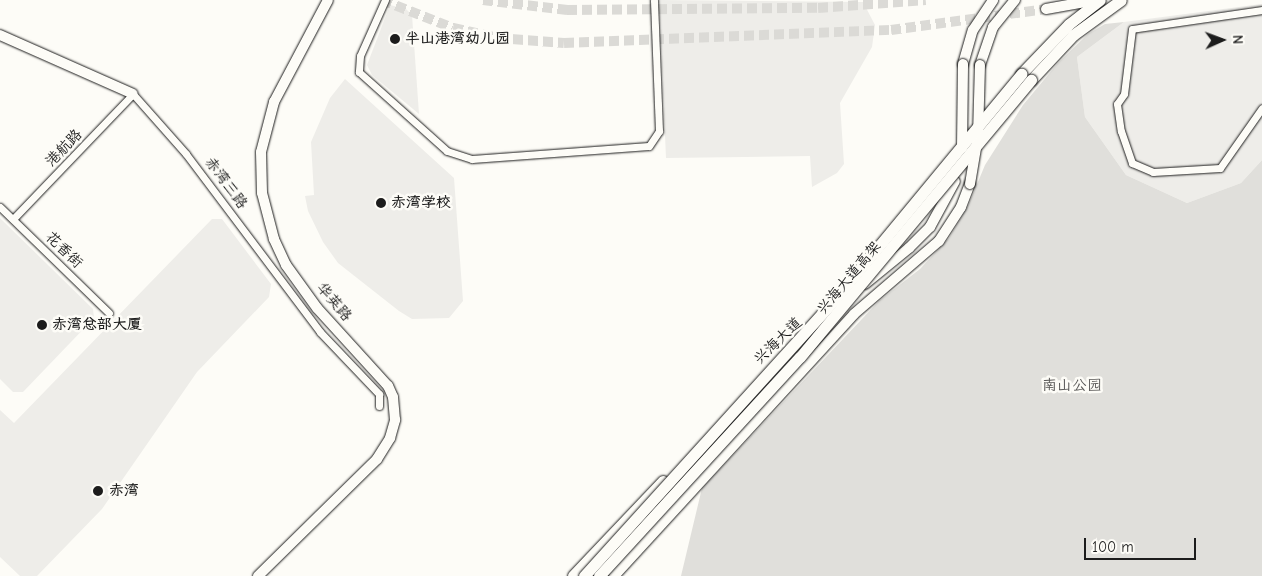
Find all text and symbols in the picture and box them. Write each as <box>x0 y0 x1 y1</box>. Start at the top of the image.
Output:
north arrow <box>1197 15 1247 65</box>
place label: 半山港湾幼儿园 <box>405 30 510 48</box>
marker: 半山港湾幼儿园 <box>389 33 401 45</box>
text: N <box>1229 35 1246 44</box>
street label: 港航路 <box>42 126 86 170</box>
street label: 赤湾三路 <box>201 154 251 212</box>
place label: 赤湾学校 <box>391 194 451 212</box>
marker: 赤湾学校 <box>375 197 387 209</box>
street label: 花香街 <box>42 228 86 272</box>
street label: 兴海大道高架 <box>813 238 885 318</box>
street label: 华英路 <box>312 279 356 325</box>
street label: 兴海大道 <box>750 314 806 368</box>
place label: 赤湾总部大厦 <box>52 316 142 334</box>
marker: 赤湾总部大厦 <box>36 319 48 331</box>
park label: 南山公园 <box>1042 377 1102 395</box>
place label: 赤湾 <box>109 482 139 500</box>
marker: 赤湾 <box>91 484 105 498</box>
scale bar <box>1087 528 1200 560</box>
text: 100 m <box>1092 538 1134 556</box>

